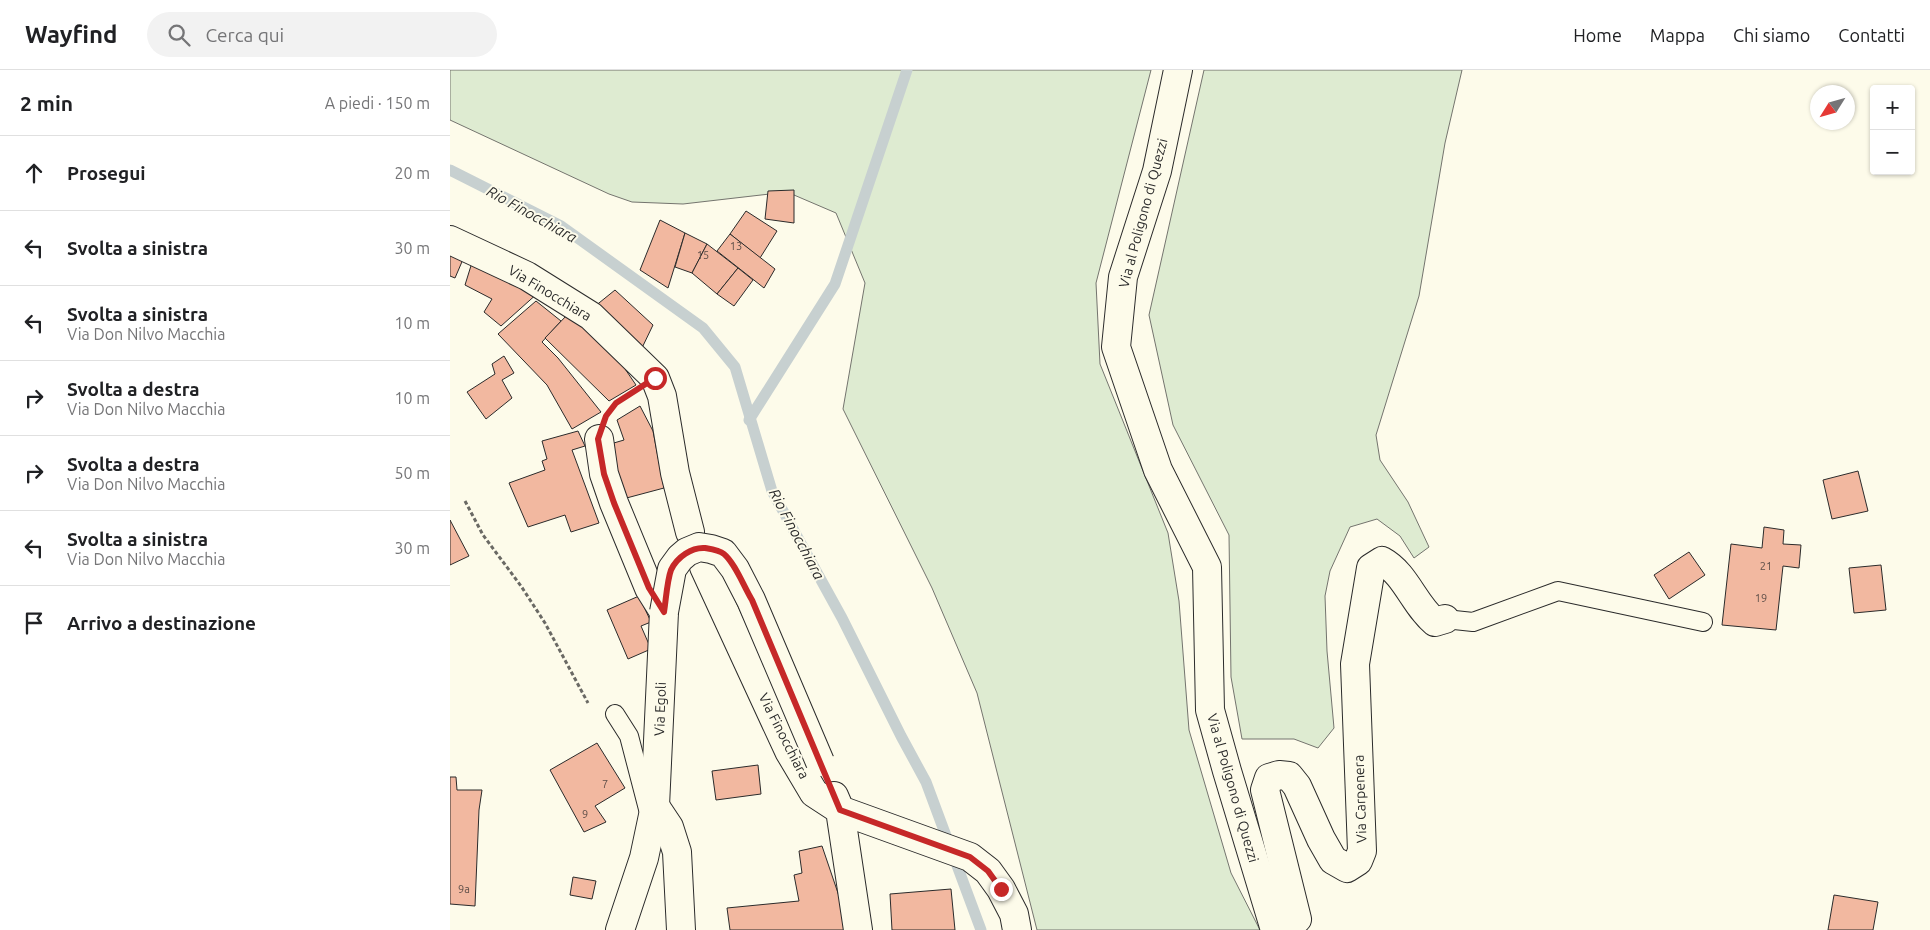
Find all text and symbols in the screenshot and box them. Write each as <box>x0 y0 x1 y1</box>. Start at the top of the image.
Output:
search box <box>147 12 497 57</box>
text: Wayfind <box>25 21 117 48</box>
icon: search <box>165 21 193 49</box>
text: Cerca qui <box>205 24 284 46</box>
text: Home <box>1573 25 1622 45</box>
text: Mappa <box>1650 25 1705 45</box>
text: Chi siamo <box>1733 25 1810 45</box>
text: Contatti <box>1838 25 1905 45</box>
north arrow <box>1810 85 1855 130</box>
map controls <box>1870 85 1915 175</box>
button: + <box>1870 85 1915 130</box>
text: 2 min <box>20 91 73 115</box>
text: A piedi · 150 m <box>325 94 430 112</box>
button: − <box>1870 130 1915 175</box>
street label: Via al Poligono di Quezzi <box>1115 137 1171 289</box>
icon: ahead <box>20 159 48 187</box>
text: Prosegui <box>67 162 146 184</box>
text: 20 m <box>394 164 430 182</box>
water label: Rio Finocchiara <box>484 182 580 246</box>
icon: left <box>20 234 48 262</box>
text: Svolta a sinistra <box>67 237 208 259</box>
text: 30 m <box>394 239 430 257</box>
house number: 13 <box>730 240 742 252</box>
house number: 15 <box>697 249 709 261</box>
street label: Via Finocchiara <box>506 262 594 324</box>
text: Svolta a sinistra <box>67 303 208 325</box>
icon: left <box>20 309 48 337</box>
text: 10 m <box>394 314 430 332</box>
text: Via Don Nilvo Macchia <box>67 325 225 343</box>
route start <box>644 367 667 390</box>
text: Svolta a destra <box>67 378 200 400</box>
icon: right <box>20 384 48 412</box>
text: 10 m <box>394 389 430 407</box>
text: Via Don Nilvo Macchia <box>67 400 225 418</box>
text: Svolta a destra <box>67 453 200 475</box>
icon: right <box>20 459 48 487</box>
text: 50 m <box>394 464 430 482</box>
text: Via Don Nilvo Macchia <box>67 475 225 493</box>
water label: Rio Finocchiara <box>766 486 828 582</box>
text: Svolta a sinistra <box>67 528 208 550</box>
icon: left <box>20 534 48 562</box>
text: 30 m <box>394 539 430 557</box>
text: Via Don Nilvo Macchia <box>67 550 225 568</box>
house number: 21 <box>1760 560 1772 572</box>
house number: 19 <box>1755 592 1767 604</box>
icon: arrive <box>20 609 48 637</box>
text: Arrivo a destinazione <box>67 612 256 634</box>
street label: Via Egoli <box>651 682 669 736</box>
street label: Via Finocchiara <box>755 690 813 782</box>
street label: Via al Poligono di Quezzi <box>1204 712 1262 864</box>
street label: Via Carpenera <box>1350 755 1370 843</box>
house number: 7 <box>602 778 608 790</box>
house number: 9 <box>582 808 588 820</box>
route end <box>990 878 1013 901</box>
house number: 9a <box>458 883 470 895</box>

